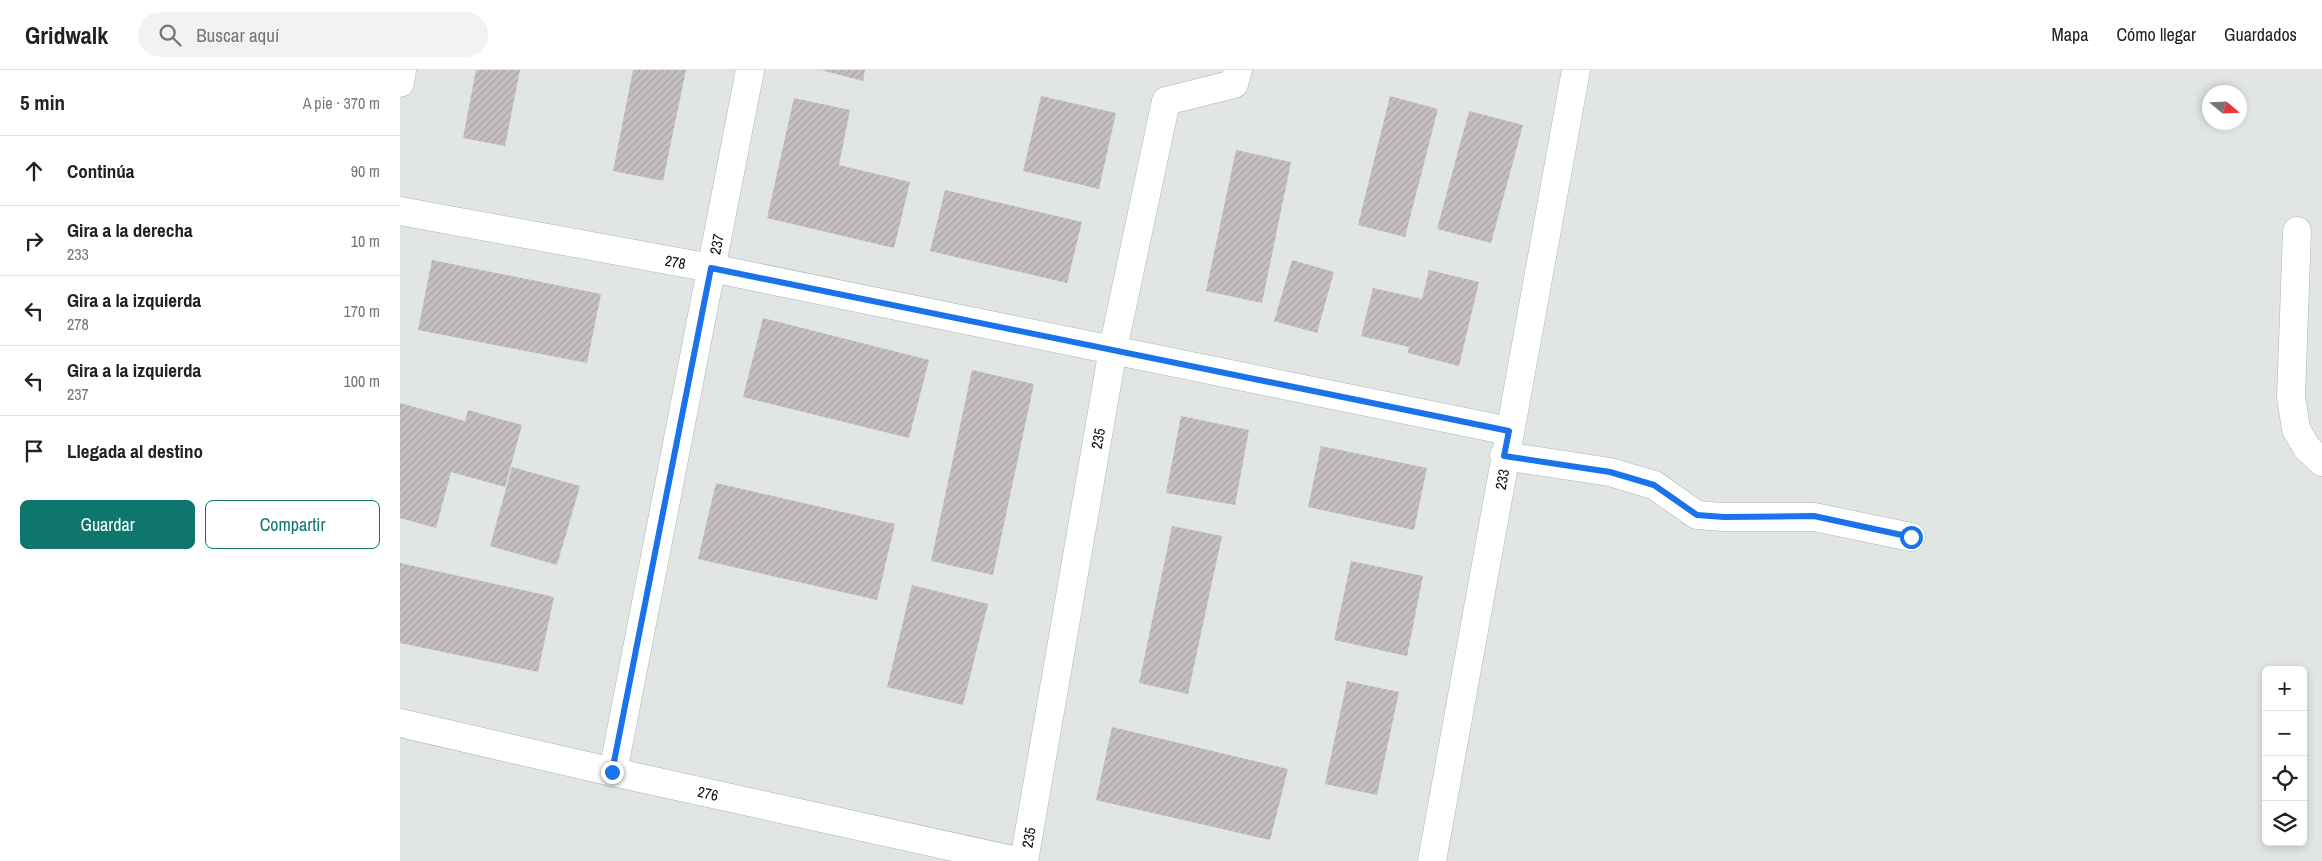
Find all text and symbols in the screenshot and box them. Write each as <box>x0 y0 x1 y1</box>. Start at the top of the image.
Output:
search box <box>138 12 488 57</box>
text: Gridwalk <box>25 19 108 51</box>
icon: search <box>156 21 184 49</box>
text: Buscar aquí <box>196 22 279 48</box>
text: Mapa <box>2051 22 2088 47</box>
text: Cómo llegar <box>2116 22 2196 47</box>
text: Guardados <box>2224 22 2297 47</box>
north arrow <box>2202 85 2247 130</box>
text: 5 min <box>20 88 65 117</box>
text: A pie · 370 m <box>303 92 380 114</box>
icon: ahead <box>20 157 48 185</box>
text: Continúa <box>67 158 135 184</box>
text: 90 m <box>351 160 380 182</box>
text: Gira a la derecha <box>67 217 193 243</box>
icon: right <box>20 227 48 255</box>
text: 10 m <box>351 230 380 252</box>
street label: 237 <box>704 232 728 256</box>
text: 233 <box>67 243 89 265</box>
street label: 278 <box>663 249 688 274</box>
text: Gira a la izquierda <box>67 287 201 313</box>
icon: left <box>20 297 48 325</box>
text: 170 m <box>344 300 380 322</box>
text: 278 <box>67 313 89 335</box>
text: Gira a la izquierda <box>67 357 201 383</box>
icon: left <box>20 367 48 395</box>
text: 100 m <box>344 370 380 392</box>
text: 237 <box>67 383 89 405</box>
street label: 235 <box>1085 426 1110 450</box>
icon: arrive <box>20 437 48 465</box>
text: Llegada al destino <box>67 438 203 464</box>
street label: 233 <box>1489 467 1514 491</box>
button: Guardar <box>20 500 195 549</box>
button: Compartir <box>205 500 380 549</box>
route start <box>1900 526 1923 549</box>
map controls <box>2262 666 2307 846</box>
button: + <box>2262 666 2307 711</box>
button: − <box>2262 711 2307 756</box>
button: locate <box>2262 756 2307 801</box>
route end <box>601 761 624 784</box>
street label: 276 <box>696 780 721 805</box>
button: layers <box>2262 801 2307 846</box>
street label: 235 <box>1016 825 1040 849</box>

